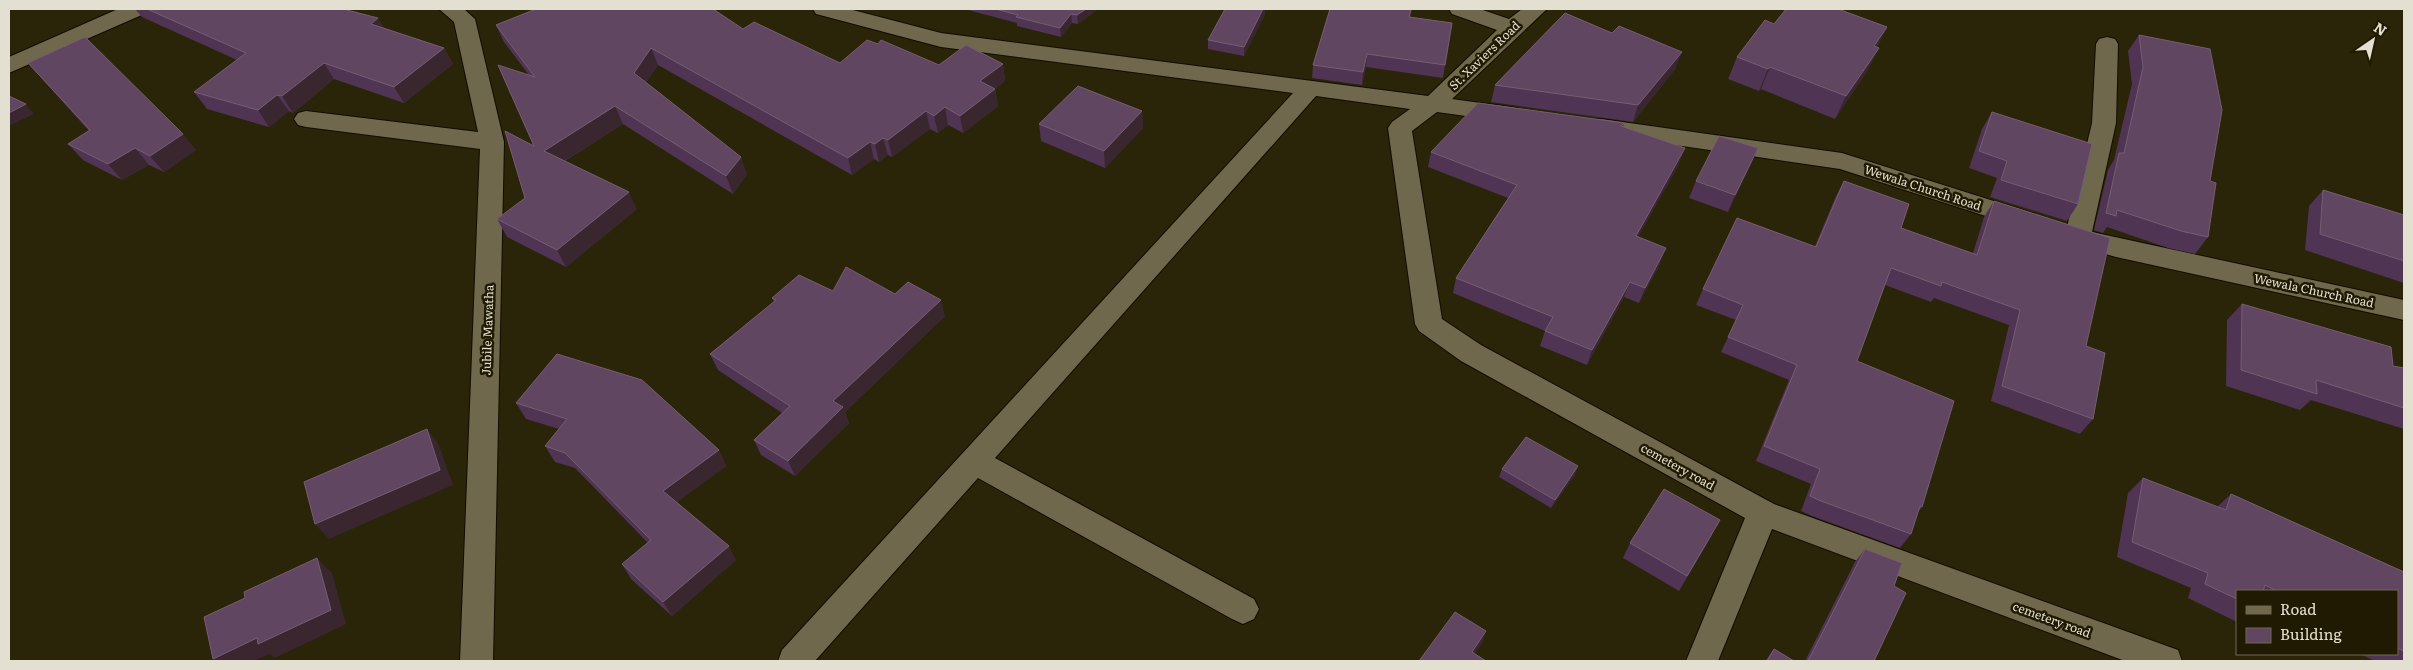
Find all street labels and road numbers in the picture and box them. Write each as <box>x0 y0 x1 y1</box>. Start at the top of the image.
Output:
street label: St. Xaviers Road <box>1444 16 1524 94</box>
street label: Wewala Church Road <box>1862 160 1984 215</box>
street label: Wewala Church Road <box>2252 269 2376 312</box>
street label: Jubile Mawatha <box>476 284 498 376</box>
street label: cemetery road <box>1638 438 1719 494</box>
street label: cemetery road <box>2010 597 2094 642</box>

